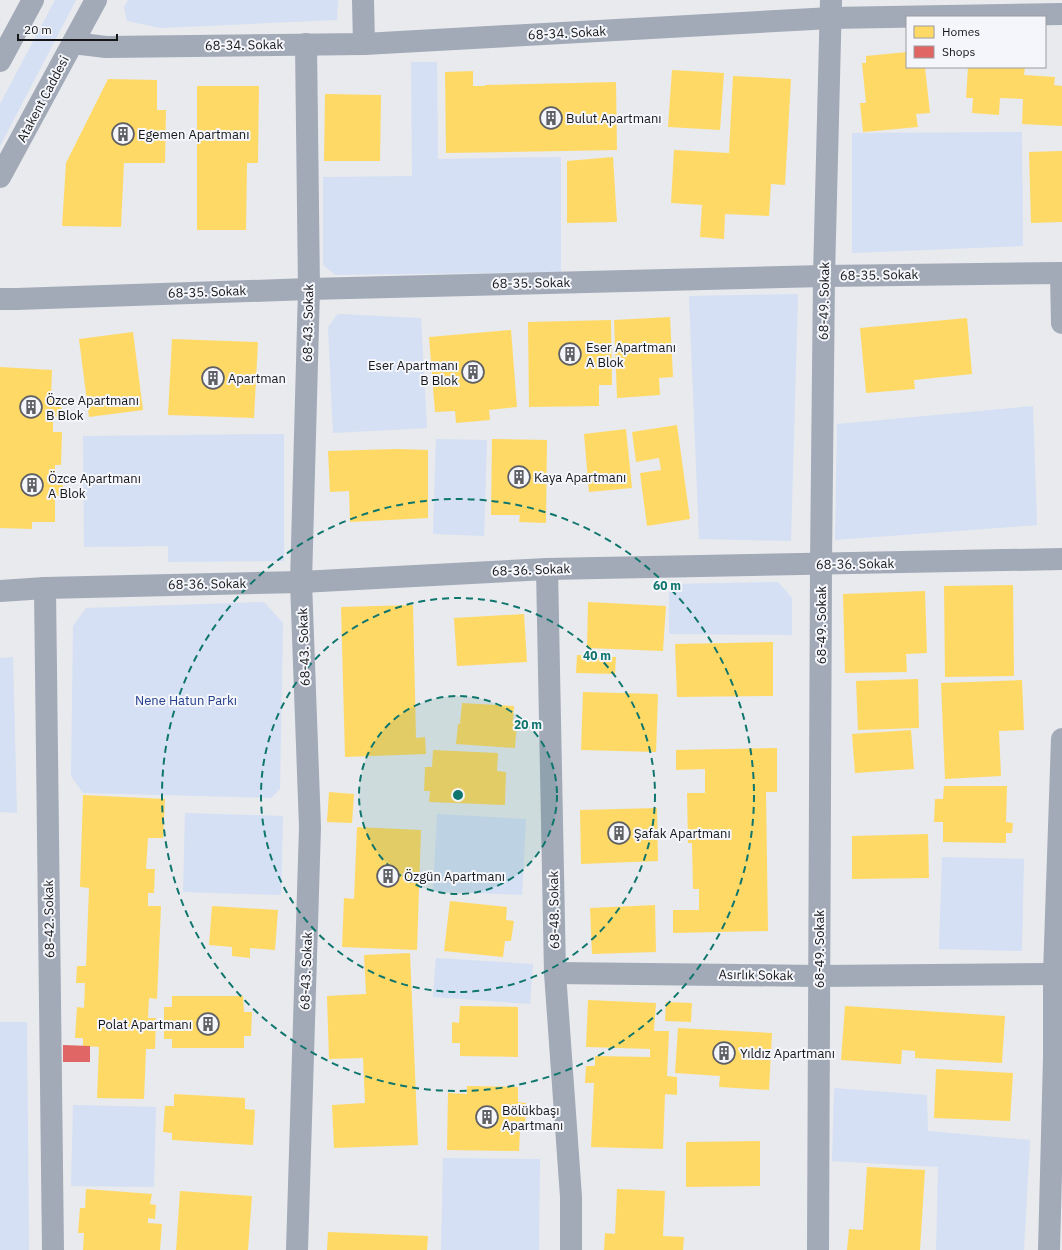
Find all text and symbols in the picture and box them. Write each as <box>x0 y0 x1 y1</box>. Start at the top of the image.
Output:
scale bar <box>18 16 117 42</box>
legend <box>906 16 1046 68</box>
text: 20 m <box>24 22 52 37</box>
street label: 68-34. Sokak <box>527 22 607 44</box>
text: Homes <box>942 24 980 39</box>
street label: 68-34. Sokak <box>205 36 283 54</box>
text: Shops <box>942 44 975 59</box>
street label: Atakent Caddesi <box>13 53 73 145</box>
building icon: Bulut Apartmanı <box>538 105 564 131</box>
place label: Bulut Apartmanı <box>566 110 662 127</box>
building icon: Egemen Apartmanı <box>110 121 136 147</box>
place label: Egemen Apartmanı <box>138 126 250 143</box>
street label: 68-49. Sokak <box>815 262 833 340</box>
street label: 68-35. Sokak <box>840 266 918 284</box>
street label: 68-35. Sokak <box>492 274 570 292</box>
street label: 68-35. Sokak <box>168 282 247 302</box>
street label: 68-43. Sokak <box>299 284 317 362</box>
place label: Eser Apartmanı A Blok <box>586 339 676 371</box>
building icon: Eser Apartmanı A Blok <box>557 341 583 367</box>
place label: Eser Apartmanı B Blok <box>368 357 458 389</box>
building icon: Eser Apartmanı B Blok <box>460 359 486 385</box>
building icon: Apartman <box>200 365 226 391</box>
place label: Apartman <box>228 370 286 387</box>
place label: Özce Apartmanı B Blok <box>46 392 139 424</box>
building icon: Özce Apartmanı B Blok <box>18 394 44 420</box>
building icon: Kaya Apartmanı <box>506 464 532 490</box>
place label: Kaya Apartmanı <box>534 469 626 486</box>
place label: Özce Apartmanı A Blok <box>48 470 141 502</box>
building icon: Özce Apartmanı A Blok <box>19 472 45 498</box>
street label: 68-36. Sokak <box>816 555 894 573</box>
street label: 68-36. Sokak <box>492 560 571 580</box>
street label: 68-36. Sokak <box>168 575 246 593</box>
text: 60 m <box>653 578 681 593</box>
street label: 68-49. Sokak <box>813 586 830 664</box>
street label: 68-43. Sokak <box>294 607 314 686</box>
text: 40 m <box>583 648 611 663</box>
park label: Nene Hatun Parkı <box>135 692 237 709</box>
text: 20 m <box>514 717 542 732</box>
centre of rings <box>451 788 465 802</box>
building icon: Şafak Apartmanı <box>606 820 632 846</box>
place label: Şafak Apartmanı <box>634 825 731 842</box>
building icon: Özgün Apartmanı <box>375 863 401 889</box>
place label: Özgün Apartmanı <box>404 868 505 885</box>
street label: 68-48. Sokak <box>545 871 563 949</box>
street label: 68-42. Sokak <box>40 880 58 958</box>
street label: 68-49. Sokak <box>811 910 828 988</box>
street label: 68-43. Sokak <box>296 931 316 1010</box>
street label: Asırlık Sokak <box>718 966 794 984</box>
building icon: Polat Apartmanı <box>195 1011 221 1037</box>
place label: Polat Apartmanı <box>98 1016 192 1033</box>
building icon: Yıldız Apartmanı <box>711 1040 737 1066</box>
place label: Yıldız Apartmanı <box>740 1045 835 1062</box>
place label: Bölükbaşı Apartmanı <box>502 1102 563 1134</box>
building icon: Bölükbaşı Apartmanı <box>474 1104 500 1130</box>

